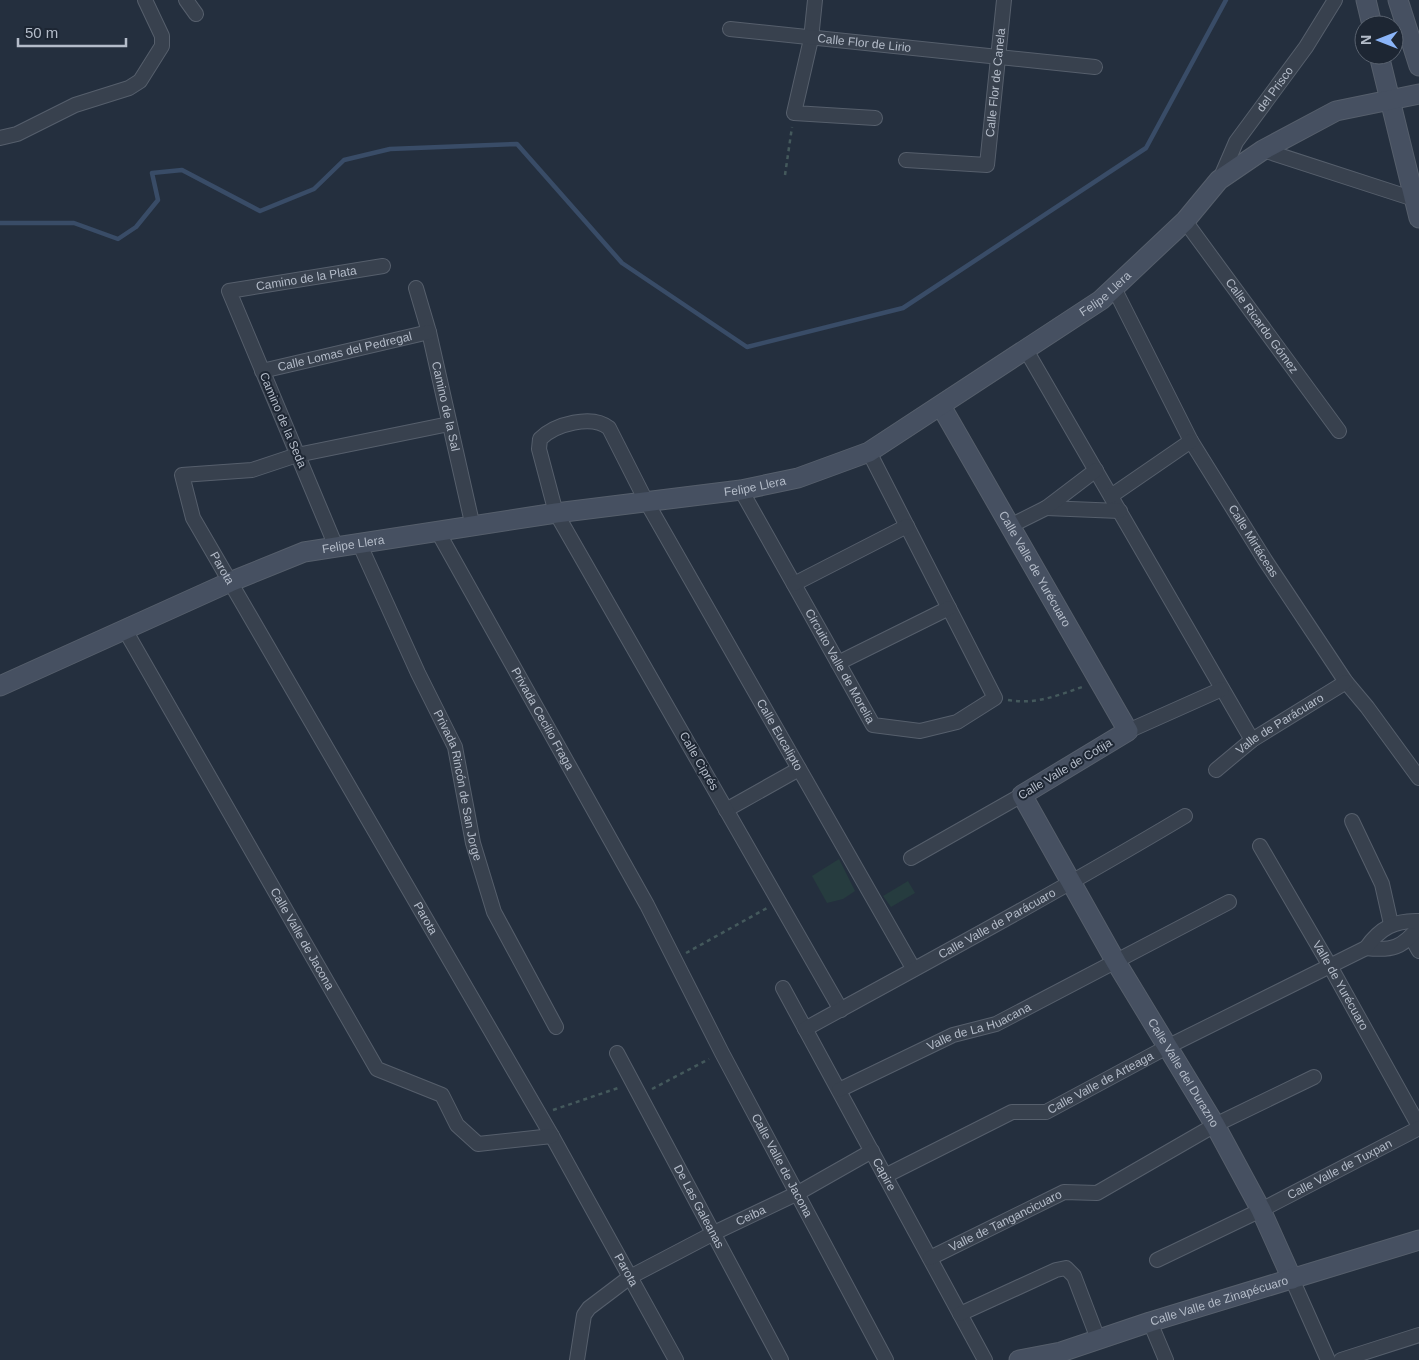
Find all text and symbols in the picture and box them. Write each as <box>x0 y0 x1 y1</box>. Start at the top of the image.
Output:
scale bar <box>18 15 125 47</box>
north arrow <box>1354 15 1404 65</box>
text: 50 m <box>25 24 58 41</box>
street label: Calle Flor de Canela <box>983 27 1008 138</box>
street label: Calle Flor de Lirio <box>817 31 912 55</box>
text: N <box>1358 35 1374 45</box>
street label: del Prisco <box>1254 63 1296 115</box>
street label: Camino de la Plata <box>255 263 358 294</box>
street label: Felipe Llera <box>1077 268 1134 319</box>
street label: Calle Ricardo Gómez <box>1222 276 1301 376</box>
street label: Calle Lomas del Pedregal <box>276 329 413 374</box>
street label: Camino de la Sal <box>429 360 463 452</box>
street label: Camino de la Seda <box>257 370 310 470</box>
street label: Felipe Llera <box>723 474 787 499</box>
street label: Calle Mirtáceas <box>1225 502 1281 580</box>
street label: Calle Valle de Yurécuaro <box>996 509 1074 630</box>
street label: Felipe Llera <box>321 533 386 556</box>
street label: Parota <box>207 549 237 587</box>
street label: Circuito Valle de Morelia <box>802 606 878 726</box>
street label: Privada Cecilio Fraga <box>508 665 577 773</box>
street label: Valle de Parácuaro <box>1233 690 1326 757</box>
street label: Calle Eucalipto <box>754 697 806 773</box>
street label: Privada Rincón de San Jorge <box>431 708 485 863</box>
street label: Calle Ciprés <box>677 729 721 793</box>
street label: Calle Valle de Cotija <box>1015 735 1115 803</box>
street label: Calle Valle de Jacona <box>267 885 337 993</box>
street label: Calle Valle de Parácuaro <box>936 885 1058 962</box>
street label: Parota <box>411 899 441 937</box>
street label: Valle de Yurécuaro <box>1310 938 1371 1033</box>
street label: Valle de La Huacana <box>925 1000 1034 1053</box>
street label: Calle Valle del Durazno <box>1145 1016 1222 1130</box>
street label: Calle Valle de Arteaga <box>1045 1049 1156 1117</box>
street label: Calle Valle de Jacona <box>749 1111 816 1220</box>
street label: Calle Valle de Tuxpan <box>1285 1136 1394 1202</box>
street label: Capire <box>870 1155 899 1193</box>
street label: De Las Galeanas <box>671 1162 727 1251</box>
street label: Valle de Tangancicuaro <box>947 1187 1064 1255</box>
street label: Ceiba <box>733 1202 768 1229</box>
street label: Parota <box>611 1251 641 1289</box>
street label: Calle Valle de Zinapécuaro <box>1149 1273 1290 1329</box>

